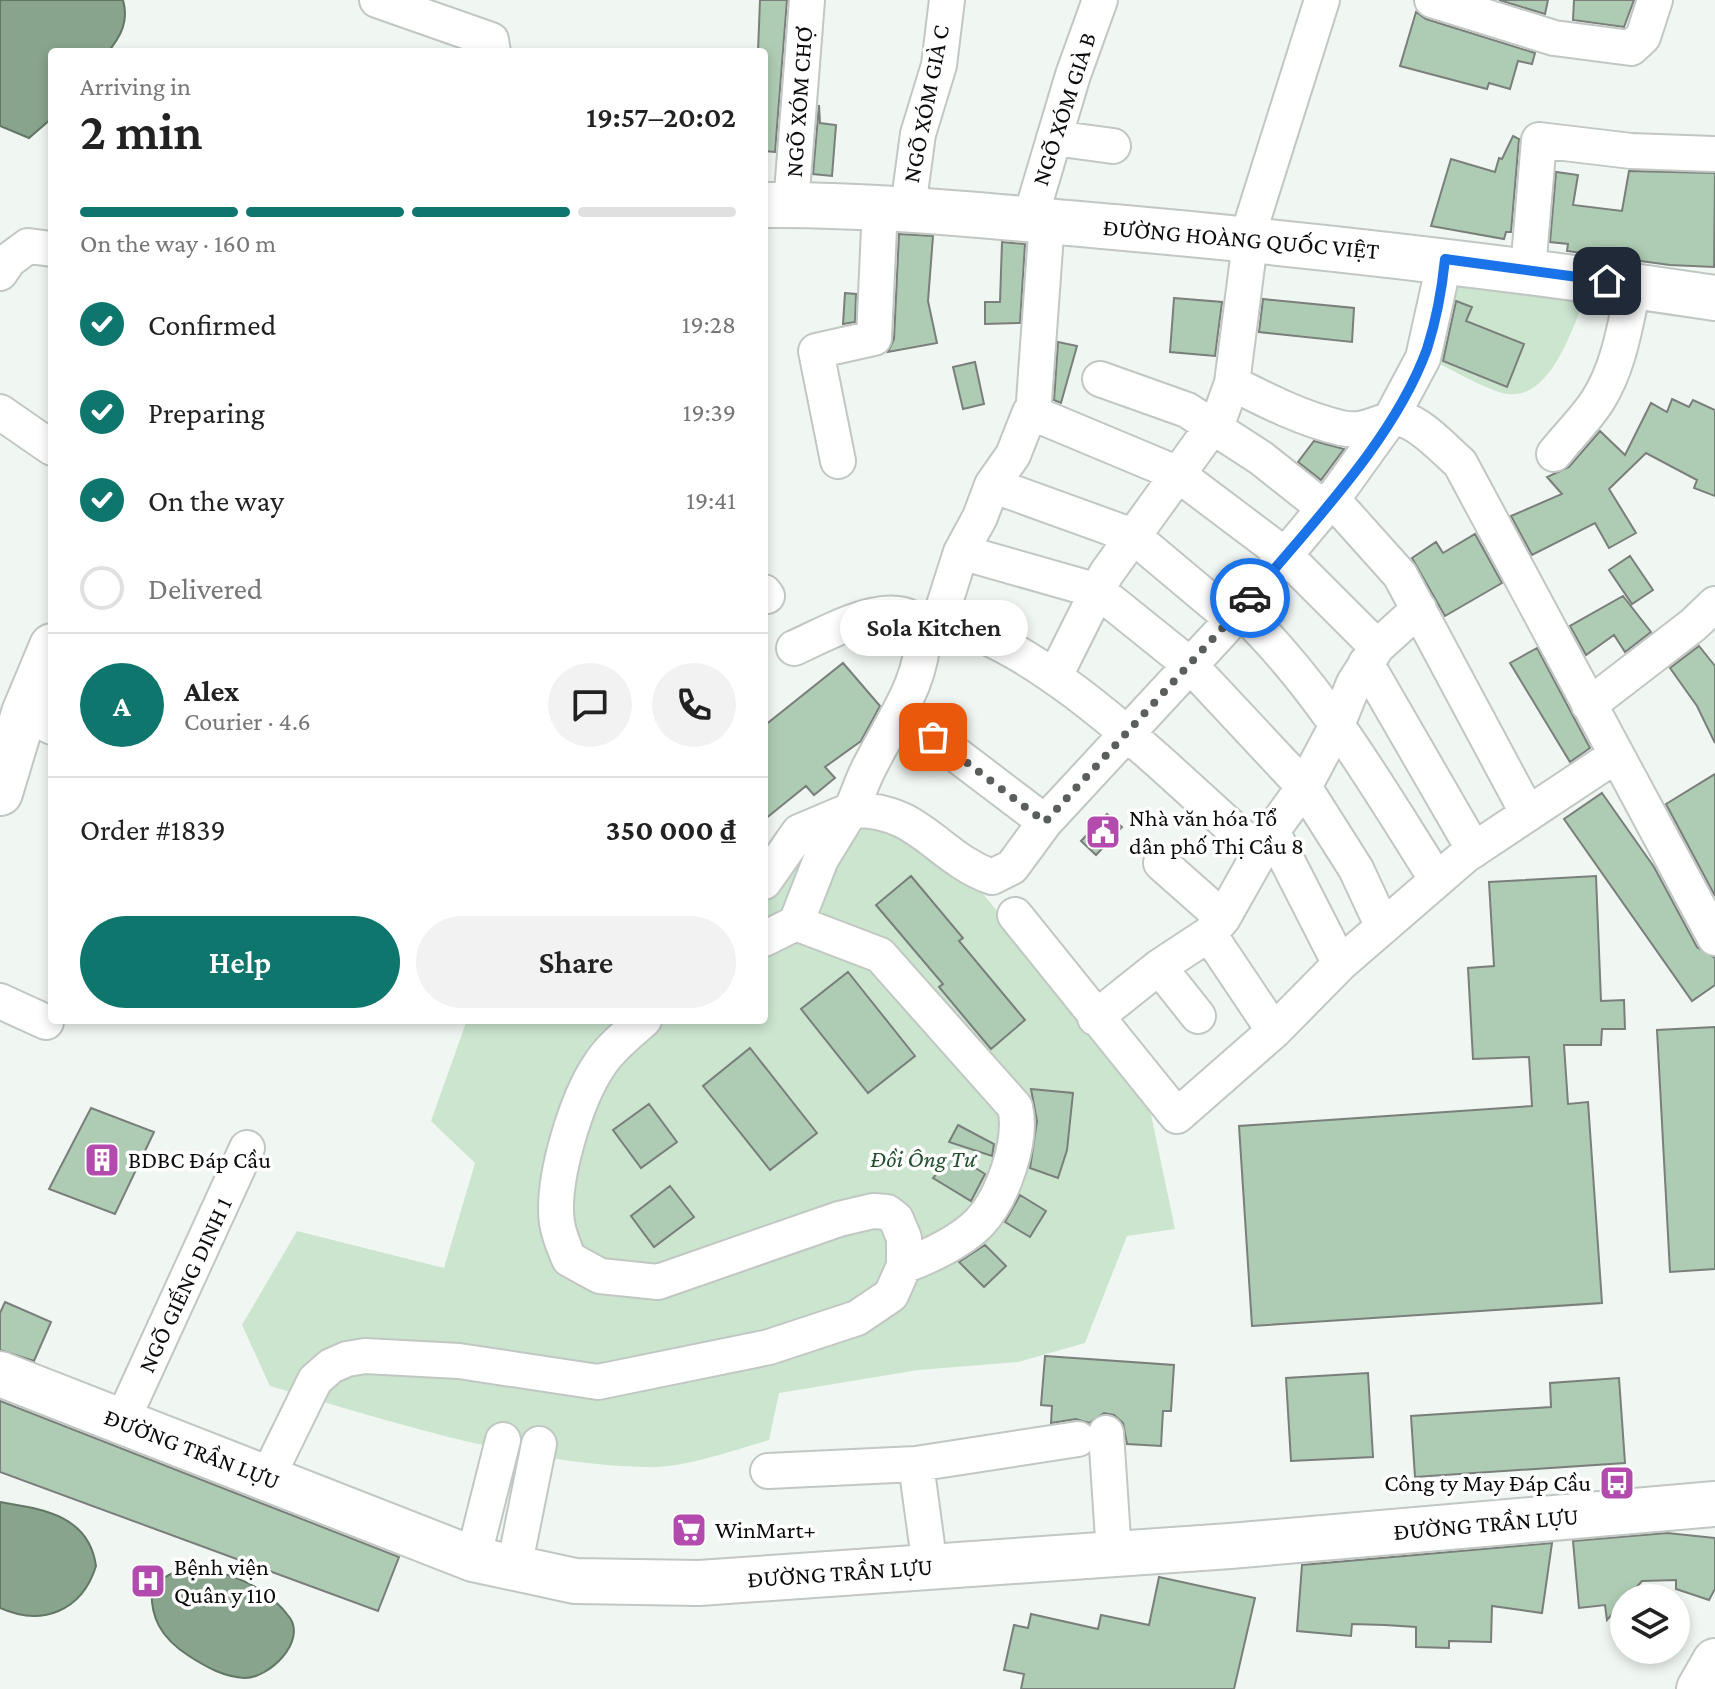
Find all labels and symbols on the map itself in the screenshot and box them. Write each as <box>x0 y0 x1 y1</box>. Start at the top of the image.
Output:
street label: NGÕ XÓM GIÀ C <box>897 23 954 185</box>
street label: NGÕ XÓM CHỢ <box>780 26 817 178</box>
street label: NGÕ XÓM GIÀ B <box>1026 29 1101 189</box>
street label: ĐƯỜNG HOÀNG QUỐC VIỆT <box>1102 213 1380 264</box>
pin <box>1573 247 1641 315</box>
courier <box>1210 558 1290 638</box>
callout: Sola Kitchen <box>839 601 1027 657</box>
pin <box>899 703 967 771</box>
place label: Nhà văn hóa Tổ dân phố Thị Cầu 8 <box>1129 804 1304 859</box>
public building icon: Nhà văn hóa Tổ dân phố Thị Cầu 8 <box>1084 813 1122 851</box>
building icon: BDBC Đáp Cầu <box>83 1141 121 1179</box>
park label: Đồi Ông Tư <box>870 1145 978 1172</box>
place label: BDBC Đáp Cầu <box>128 1146 271 1173</box>
street label: NGÕ GIẾNG DINH 1 <box>132 1193 237 1377</box>
street label: ĐƯỜNG TRẦN LỰU <box>101 1403 284 1494</box>
bus stop icon: Công ty May Đáp Cầu <box>1598 1464 1636 1502</box>
place label: Công ty May Đáp Cầu <box>1384 1469 1591 1496</box>
street label: ĐƯỜNG TRẦN LỰU <box>1392 1502 1580 1545</box>
supermarket icon: WinMart+ <box>670 1511 708 1549</box>
place label: WinMart+ <box>715 1516 816 1543</box>
place label: Bệnh viện Quân y 110 <box>174 1553 276 1608</box>
street label: ĐƯỜNG TRẦN LỰU <box>746 1553 934 1592</box>
hospital icon: Bệnh viện Quân y 110 <box>129 1562 167 1600</box>

